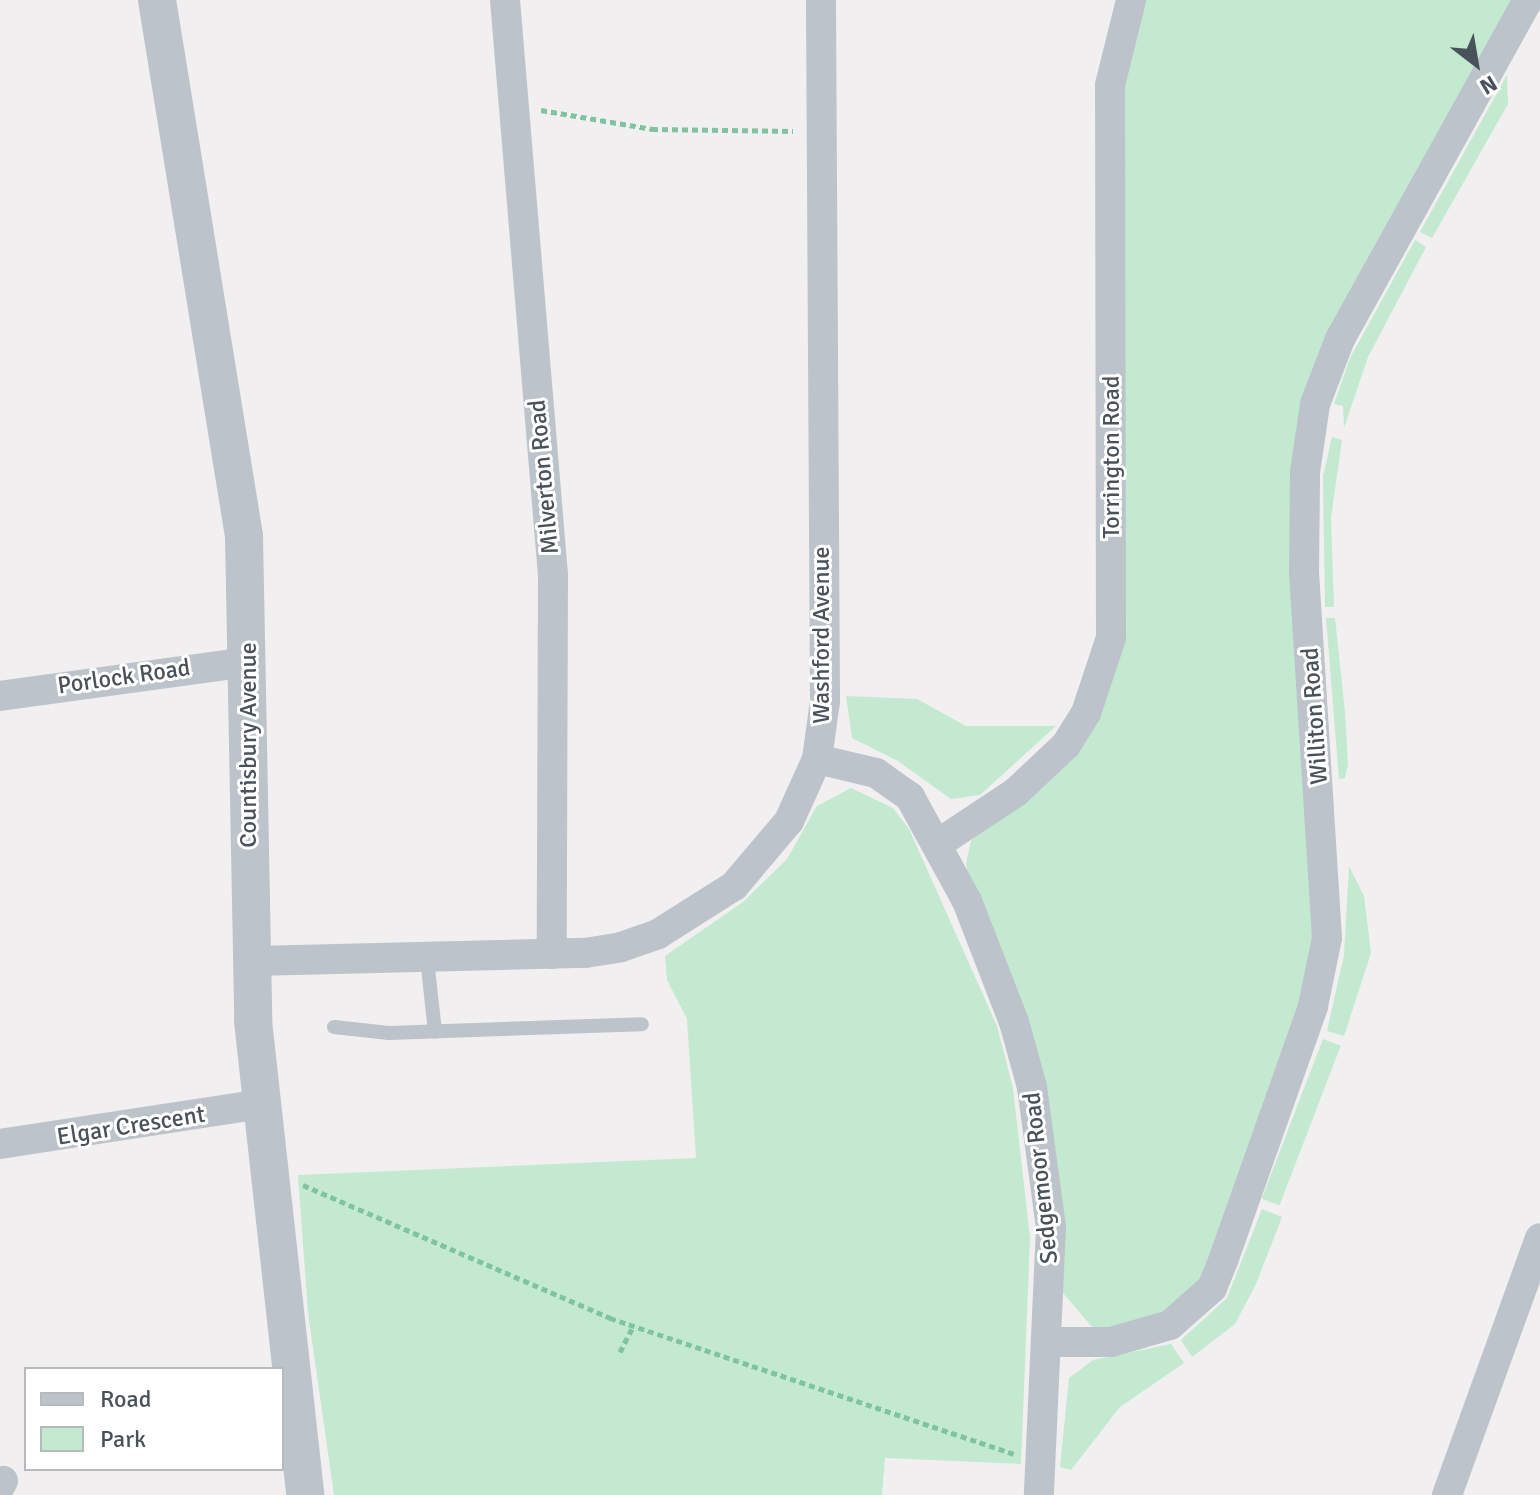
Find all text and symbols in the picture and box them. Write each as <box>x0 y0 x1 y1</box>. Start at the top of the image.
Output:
north arrow <box>1436 24 1516 104</box>
text: N <box>1475 69 1502 101</box>
street label: Torrington Road <box>1098 375 1126 539</box>
street label: Milverton Road <box>523 399 565 555</box>
street label: Washford Avenue <box>808 546 836 724</box>
street label: Countisbury Avenue <box>235 642 263 848</box>
street label: Williton Road <box>1296 646 1334 786</box>
street label: Porlock Road <box>56 653 192 701</box>
street label: Sedgemoor Road <box>1018 1091 1064 1265</box>
street label: Elgar Crescent <box>55 1100 207 1152</box>
legend <box>24 1367 284 1471</box>
text: Road <box>100 1384 151 1414</box>
text: Park <box>100 1424 146 1454</box>

